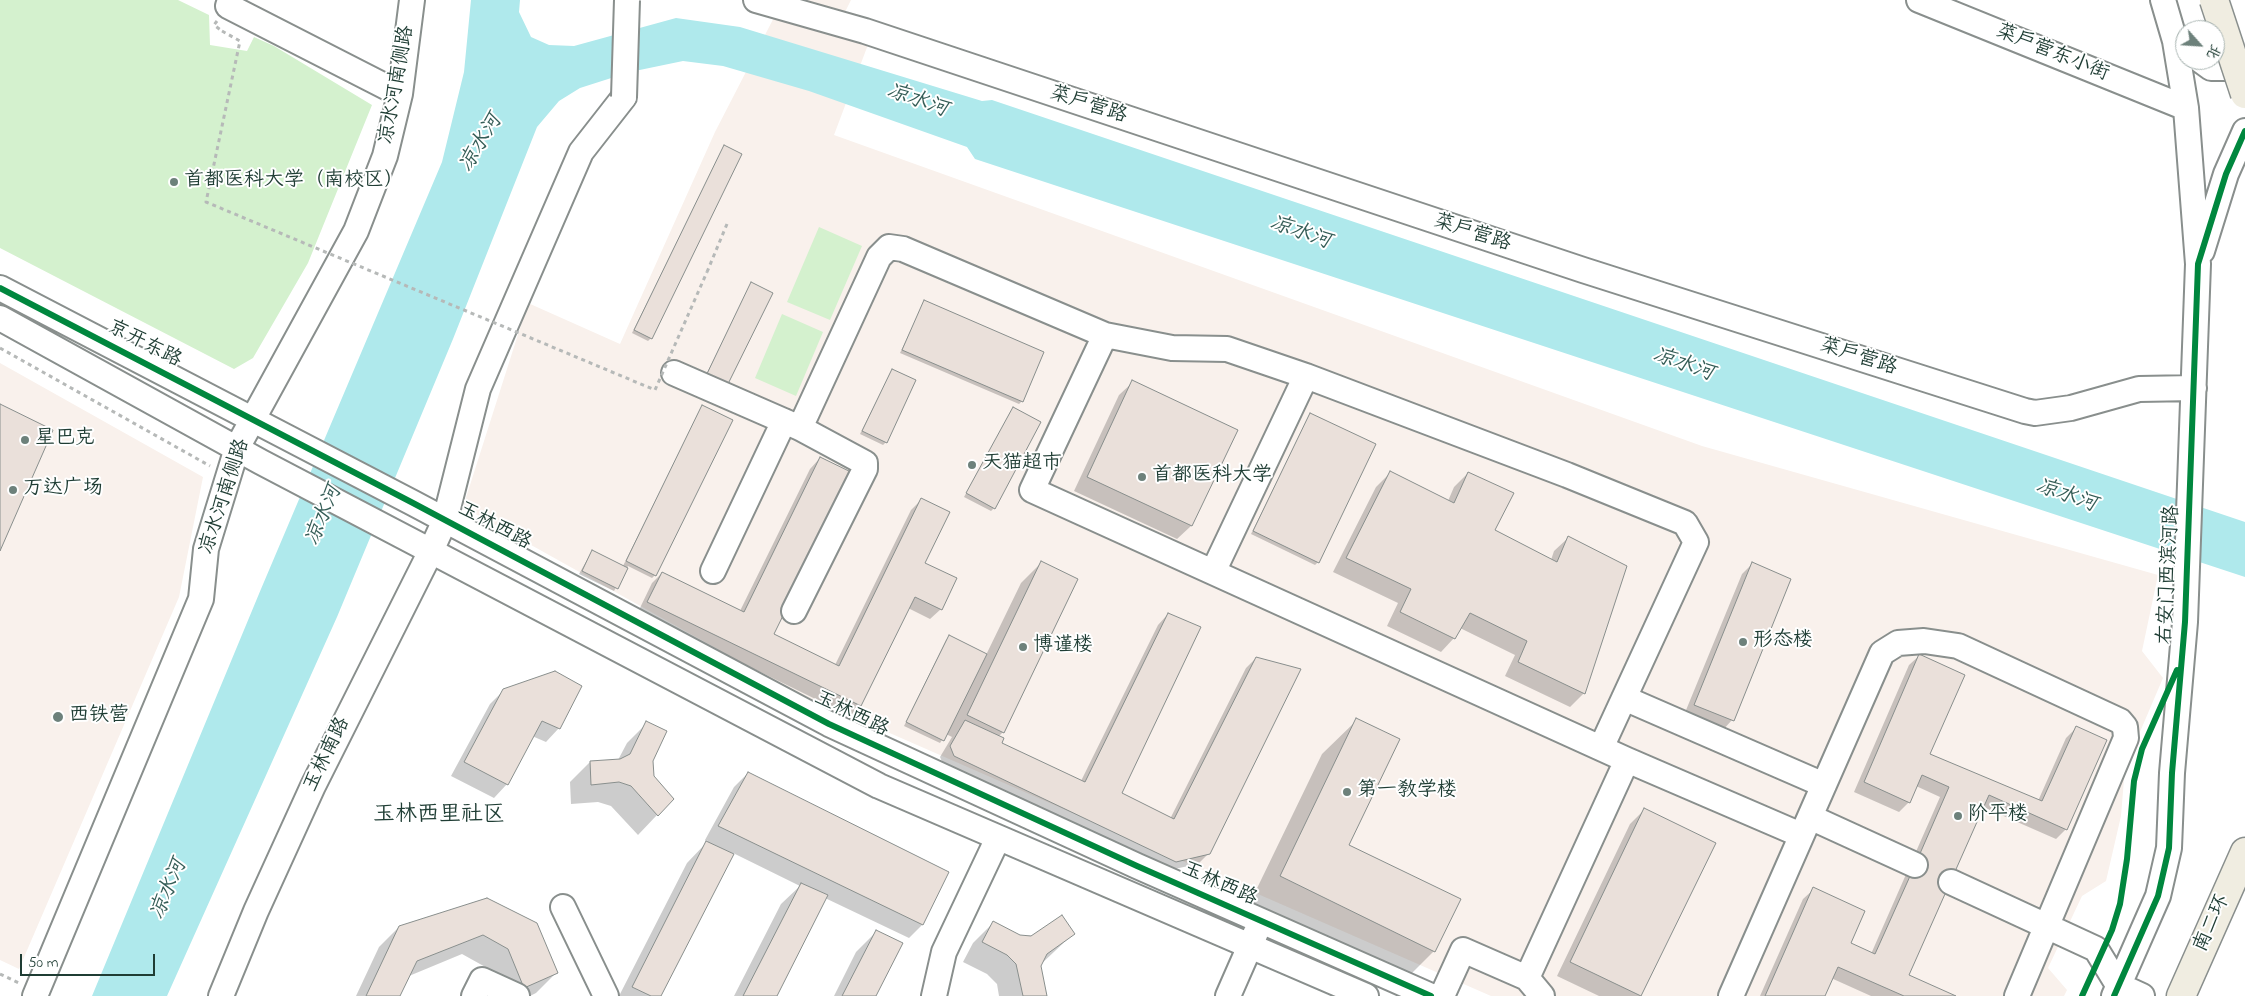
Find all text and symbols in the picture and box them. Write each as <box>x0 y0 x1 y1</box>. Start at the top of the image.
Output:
street label: 菜户营东小街 <box>1992 20 2112 88</box>
north arrow <box>2175 20 2225 70</box>
street label: 凉水河南侧路 <box>376 24 420 146</box>
text: 北 <box>2201 40 2226 62</box>
water label: 凉水河 <box>883 80 951 124</box>
street label: 菜户营路 <box>1046 82 1130 130</box>
water label: 凉水河 <box>455 111 509 177</box>
place label: 首都医科大学（南校区） <box>184 170 404 194</box>
marker: 首都医科大学（南校区） <box>168 176 180 188</box>
street label: 菜户营路 <box>1430 210 1514 258</box>
water label: 凉水河 <box>1266 212 1334 256</box>
street label: 京开东路 <box>103 316 185 374</box>
street label: 菜户营路 <box>1816 334 1900 382</box>
water label: 凉水河 <box>1649 344 1717 388</box>
place label: 星巴克 <box>35 428 95 452</box>
marker: 星巴克 <box>19 434 31 446</box>
street label: 凉水河南侧路 <box>196 436 256 558</box>
place label: 天猫超市 <box>982 453 1062 477</box>
marker: 天猫超市 <box>966 459 978 471</box>
place label: 首都医科大学 <box>1152 465 1272 489</box>
marker: 首都医科大学 <box>1136 471 1148 483</box>
water label: 凉水河 <box>2032 475 2100 519</box>
place label: 万达广场 <box>23 478 103 502</box>
water label: 凉水河 <box>301 482 349 550</box>
marker: 万达广场 <box>7 484 19 496</box>
street label: 玉林西路 <box>453 498 535 556</box>
street label: 右安门西滨河路 <box>2154 504 2186 646</box>
place label: 形态楼 <box>1753 630 1813 654</box>
place label: 博谨楼 <box>1033 635 1093 659</box>
marker: 形态楼 <box>1737 636 1749 648</box>
marker: 博谨楼 <box>1017 641 1029 653</box>
street label: 玉林西路 <box>810 687 892 743</box>
place label: 西铁营 <box>69 705 129 729</box>
marker: 西铁营 <box>51 710 65 724</box>
street label: 玉林南路 <box>300 714 356 796</box>
place label: 第一教学楼 <box>1357 780 1457 804</box>
marker: 第一教学楼 <box>1341 786 1353 798</box>
district label: 玉林西里社区 <box>373 803 505 829</box>
place label: 阶平楼 <box>1968 804 2028 828</box>
marker: 阶平楼 <box>1952 810 1964 822</box>
water label: 凉水河 <box>146 856 194 924</box>
street label: 玉林西路 <box>1178 858 1260 912</box>
street label: 南二环 <box>2190 892 2236 956</box>
scale bar <box>22 944 158 976</box>
text: 50 m <box>28 952 58 974</box>

